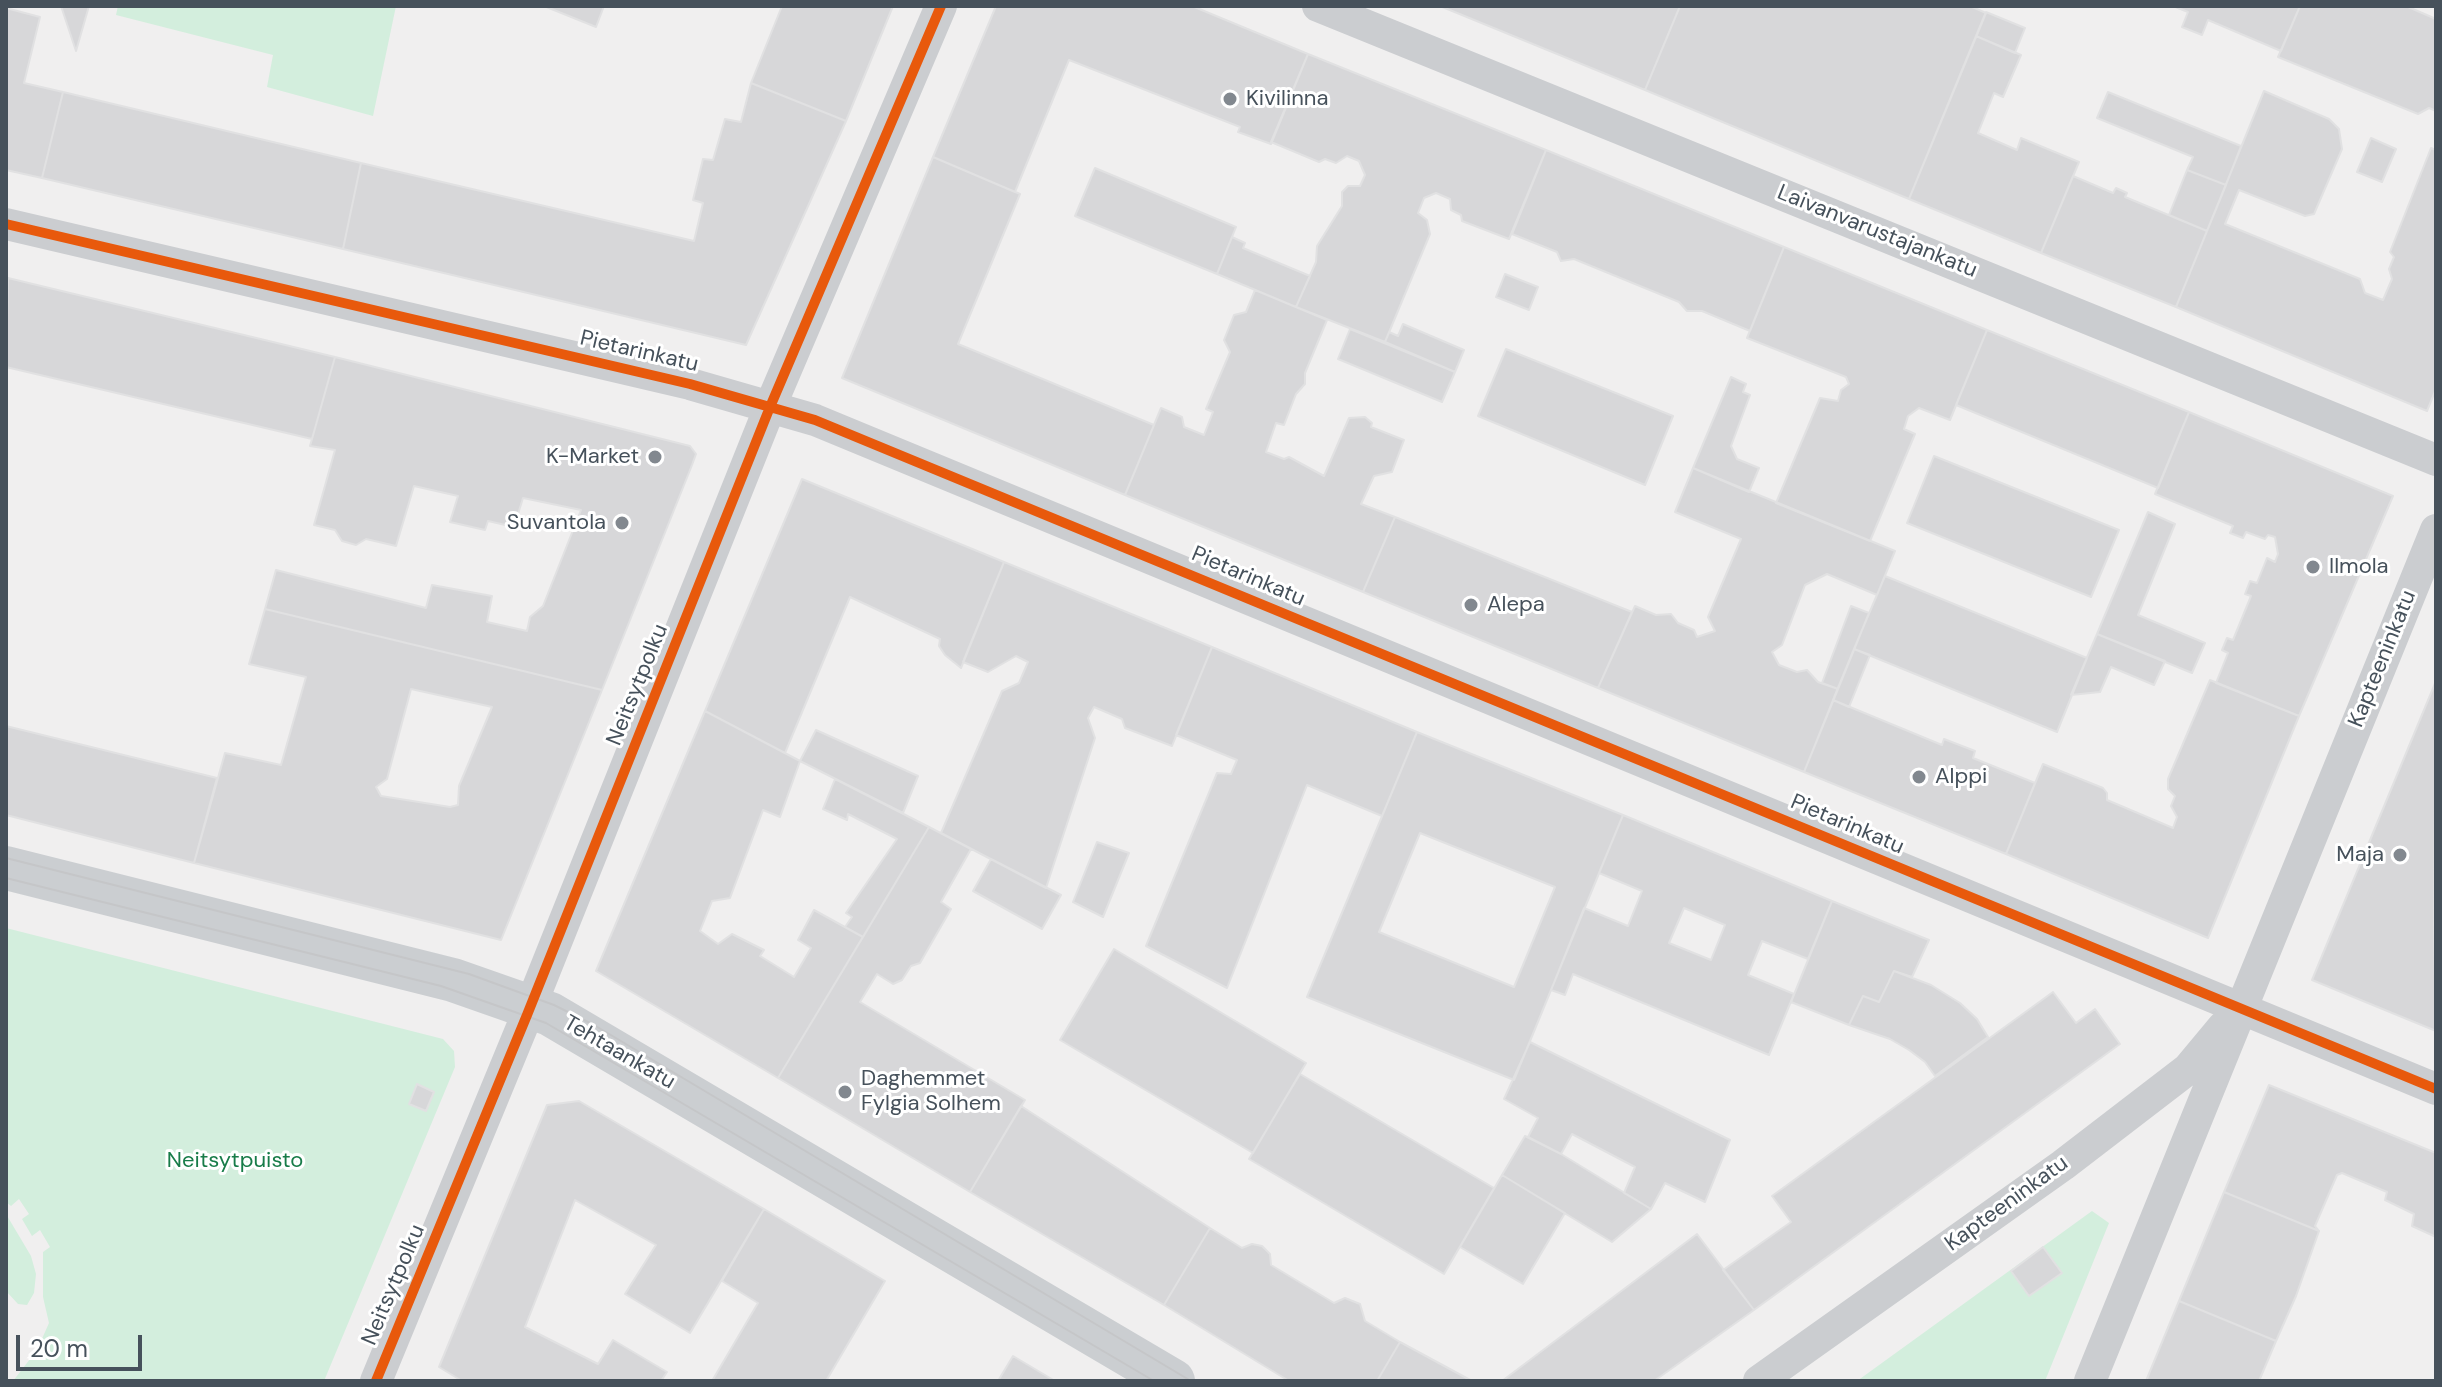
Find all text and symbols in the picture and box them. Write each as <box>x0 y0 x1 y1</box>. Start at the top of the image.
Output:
place label: Kivilinna <box>1246 86 1328 112</box>
marker: Kivilinna <box>1221 90 1239 108</box>
street label: Laivanvarustajankatu <box>1773 180 1981 284</box>
street label: Pietarinkatu <box>577 326 701 378</box>
place label: K-Market <box>546 444 639 470</box>
marker: K-Market <box>646 448 664 466</box>
place label: Suvantola <box>507 510 606 536</box>
marker: Suvantola <box>613 514 631 532</box>
street label: Pietarinkatu <box>1187 541 1309 613</box>
place label: Ilmola <box>2329 554 2389 580</box>
marker: Ilmola <box>2304 558 2322 576</box>
street label: Kapteeninkatu <box>2344 587 2422 731</box>
place label: Alepa <box>1487 592 1545 618</box>
marker: Alepa <box>1462 596 1480 614</box>
street label: Neitsytpolku <box>602 621 674 749</box>
place label: Alppi <box>1935 764 1987 790</box>
marker: Alppi <box>1910 768 1928 786</box>
street label: Pietarinkatu <box>1786 789 1908 861</box>
place label: Maja <box>2336 842 2384 868</box>
marker: Maja <box>2391 846 2409 864</box>
street label: Tehtaankatu <box>558 1010 680 1096</box>
place label: Daghemmet Fylgia Solhem <box>861 1066 1001 1118</box>
marker: Daghemmet Fylgia Solhem <box>836 1083 854 1101</box>
park label: Neitsytpuisto <box>167 1148 303 1174</box>
street label: Kapteeninkatu <box>1940 1151 2074 1257</box>
street label: Neitsytpolku <box>357 1221 431 1349</box>
scale bar <box>20 1319 146 1369</box>
text: 20 m <box>30 1333 88 1364</box>

